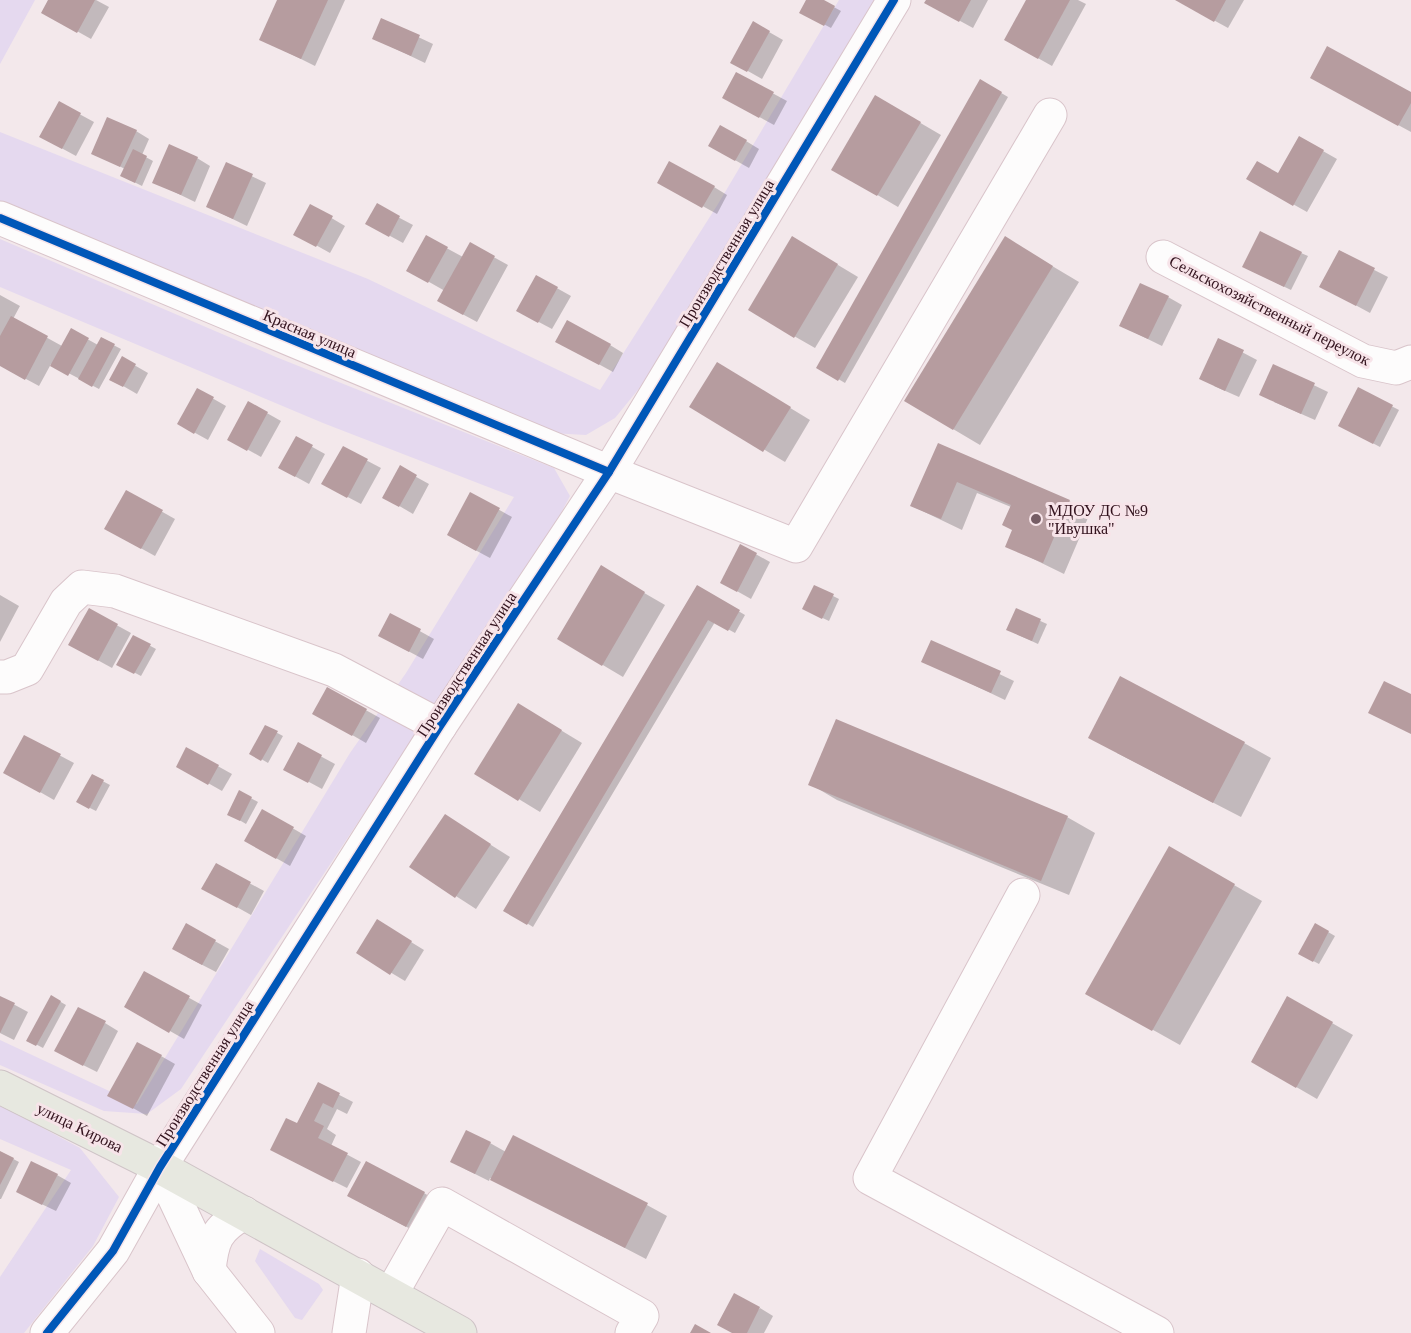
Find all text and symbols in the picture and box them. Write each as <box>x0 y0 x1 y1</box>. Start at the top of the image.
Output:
street label: Производственная улица <box>676 176 778 331</box>
street label: Сельскохозяйственный переулок <box>1166 252 1373 370</box>
street label: Красная улица <box>260 306 359 362</box>
place label: МДОУ ДС №9 "Ивушка" <box>1048 502 1148 538</box>
marker: МДОУ ДС №9 "Ивушка" <box>1029 512 1043 526</box>
street label: Производственная улица <box>413 589 520 740</box>
street label: Производственная улица <box>152 997 257 1150</box>
street label: улица Кирова <box>34 1099 125 1156</box>

